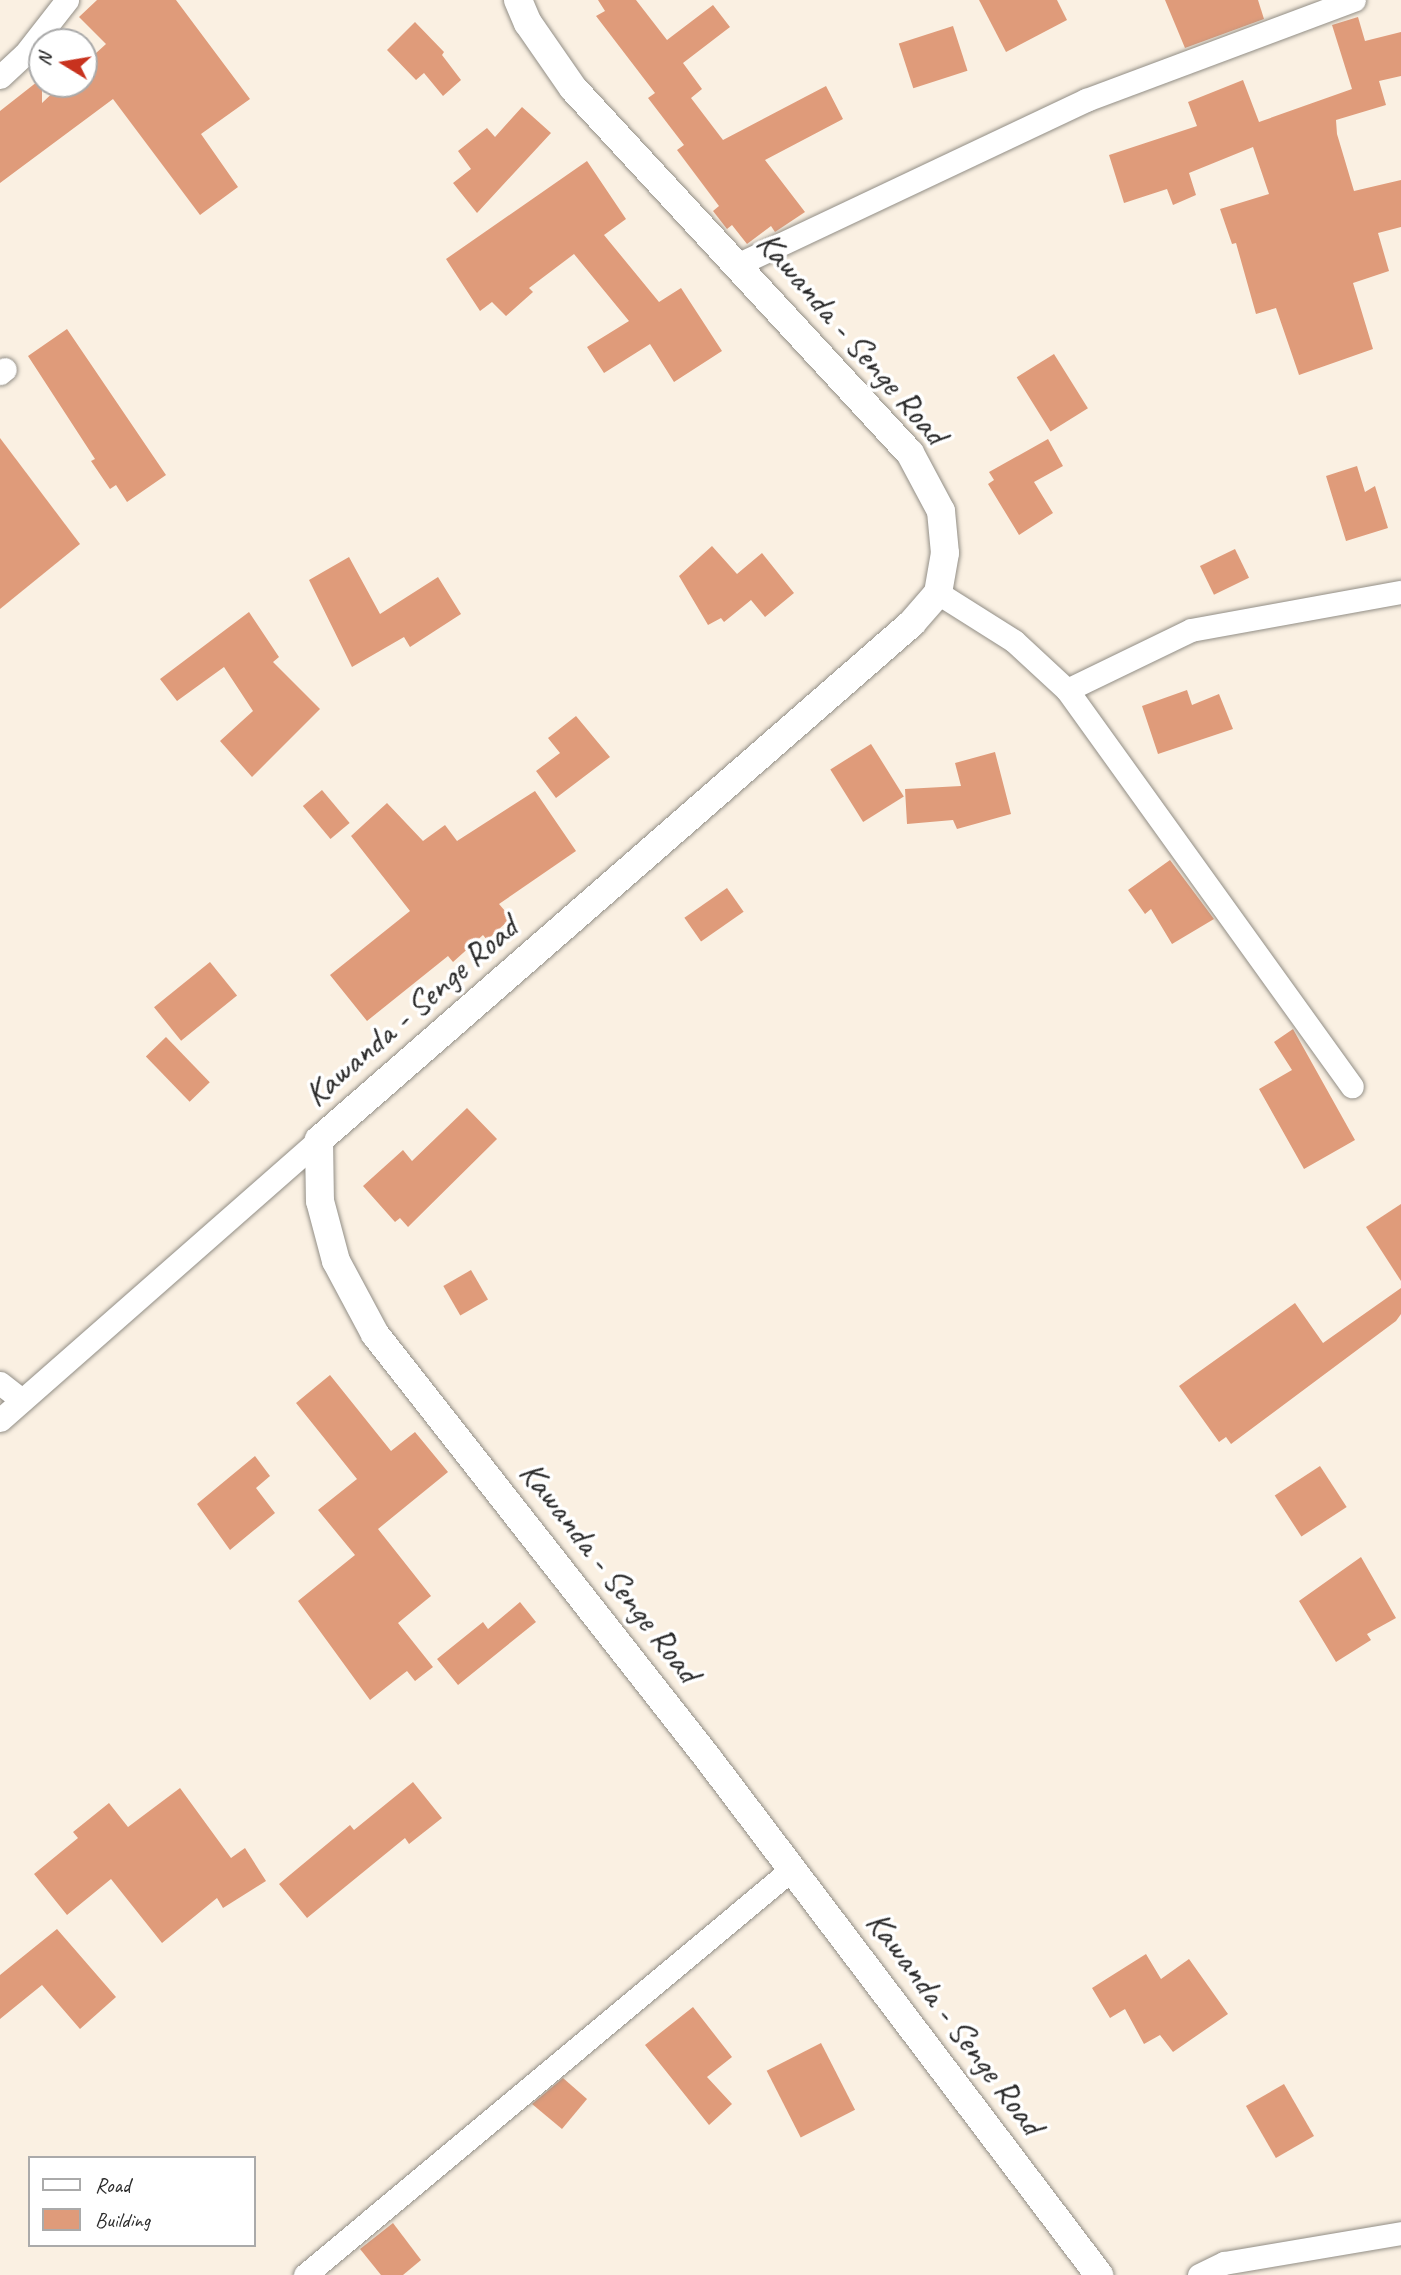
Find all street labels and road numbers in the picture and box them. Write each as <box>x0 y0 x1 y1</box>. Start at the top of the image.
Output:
street label: Kawanda - Senge Road <box>748 222 956 454</box>
street label: Kawanda - Senge Road <box>295 907 527 1115</box>
street label: Kawanda - Senge Road <box>510 1453 710 1691</box>
street label: Kawanda - Senge Road <box>857 1903 1053 2143</box>

